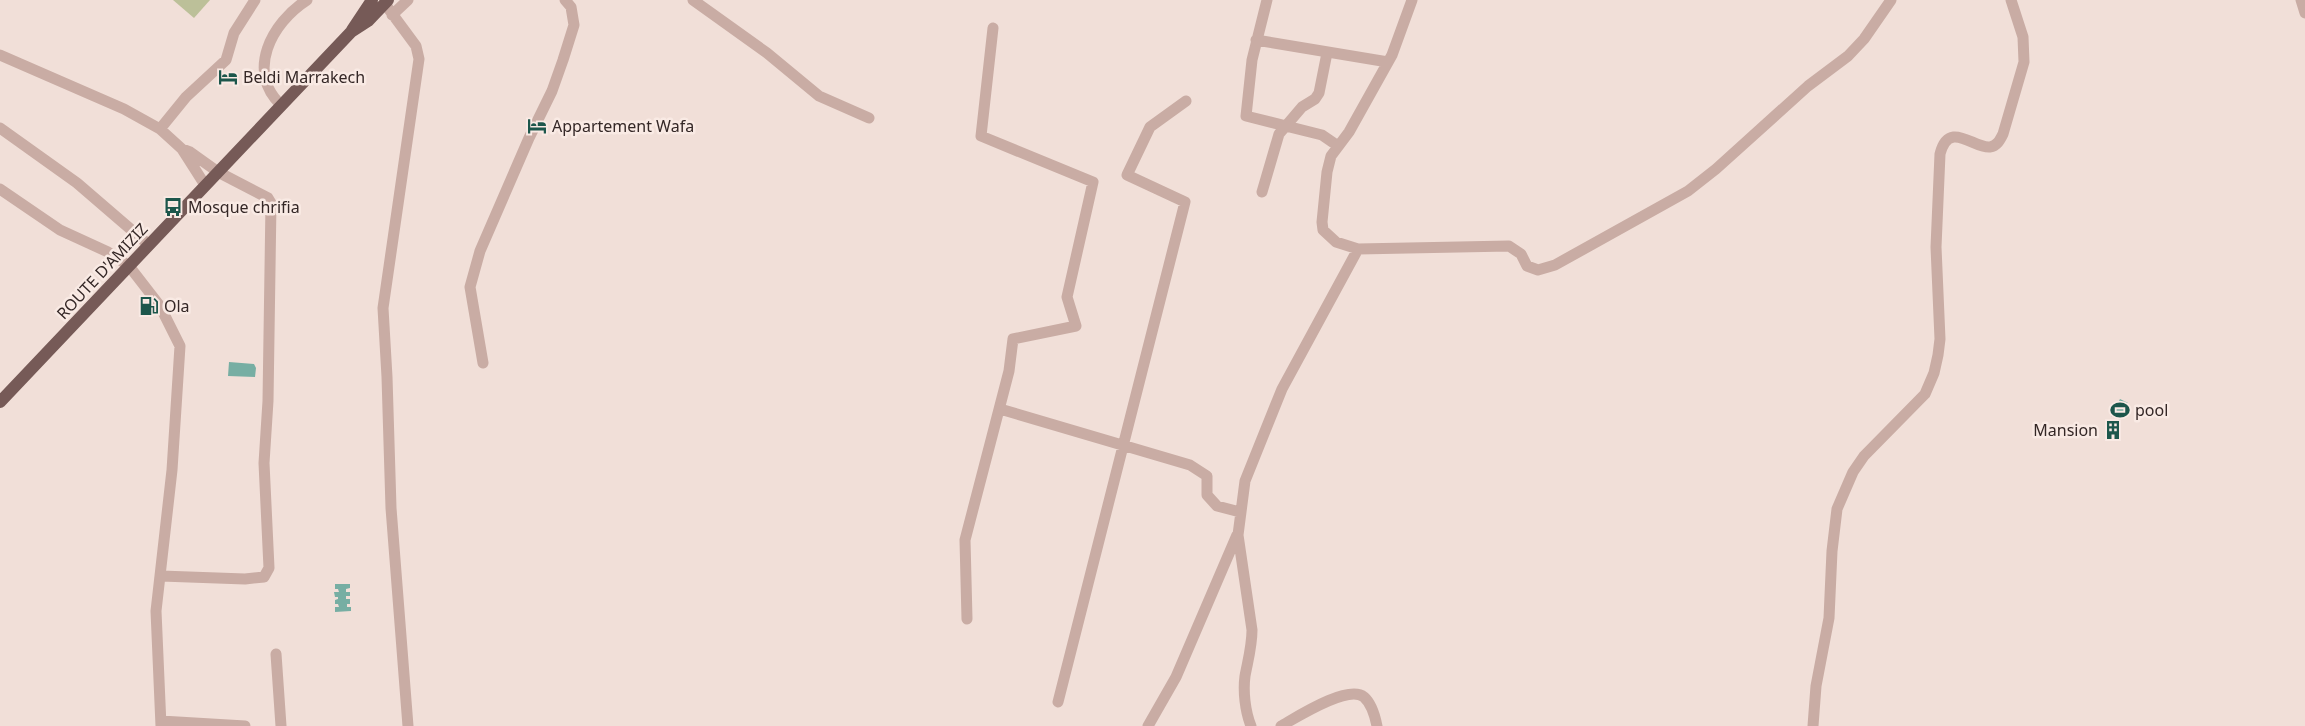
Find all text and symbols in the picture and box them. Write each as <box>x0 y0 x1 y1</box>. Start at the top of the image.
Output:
hotel icon: Beldi Marrakech <box>217 66 239 88</box>
place label: Beldi Marrakech <box>243 66 365 88</box>
hotel icon: Appartement Wafa <box>526 115 548 137</box>
place label: Appartement Wafa <box>552 115 694 137</box>
bus stop icon: Mosque chrifia <box>162 196 184 218</box>
place label: Mosque chrifia <box>188 196 300 218</box>
street label: ROUTE D'AMIZIZ <box>52 218 152 324</box>
fuel station icon: Ola <box>138 295 160 317</box>
place label: Ola <box>164 295 190 317</box>
sports icon: pool <box>2109 399 2131 421</box>
place label: pool <box>2135 399 2168 421</box>
place label: Mansion <box>2033 419 2098 441</box>
building icon: Mansion <box>2102 419 2124 441</box>

